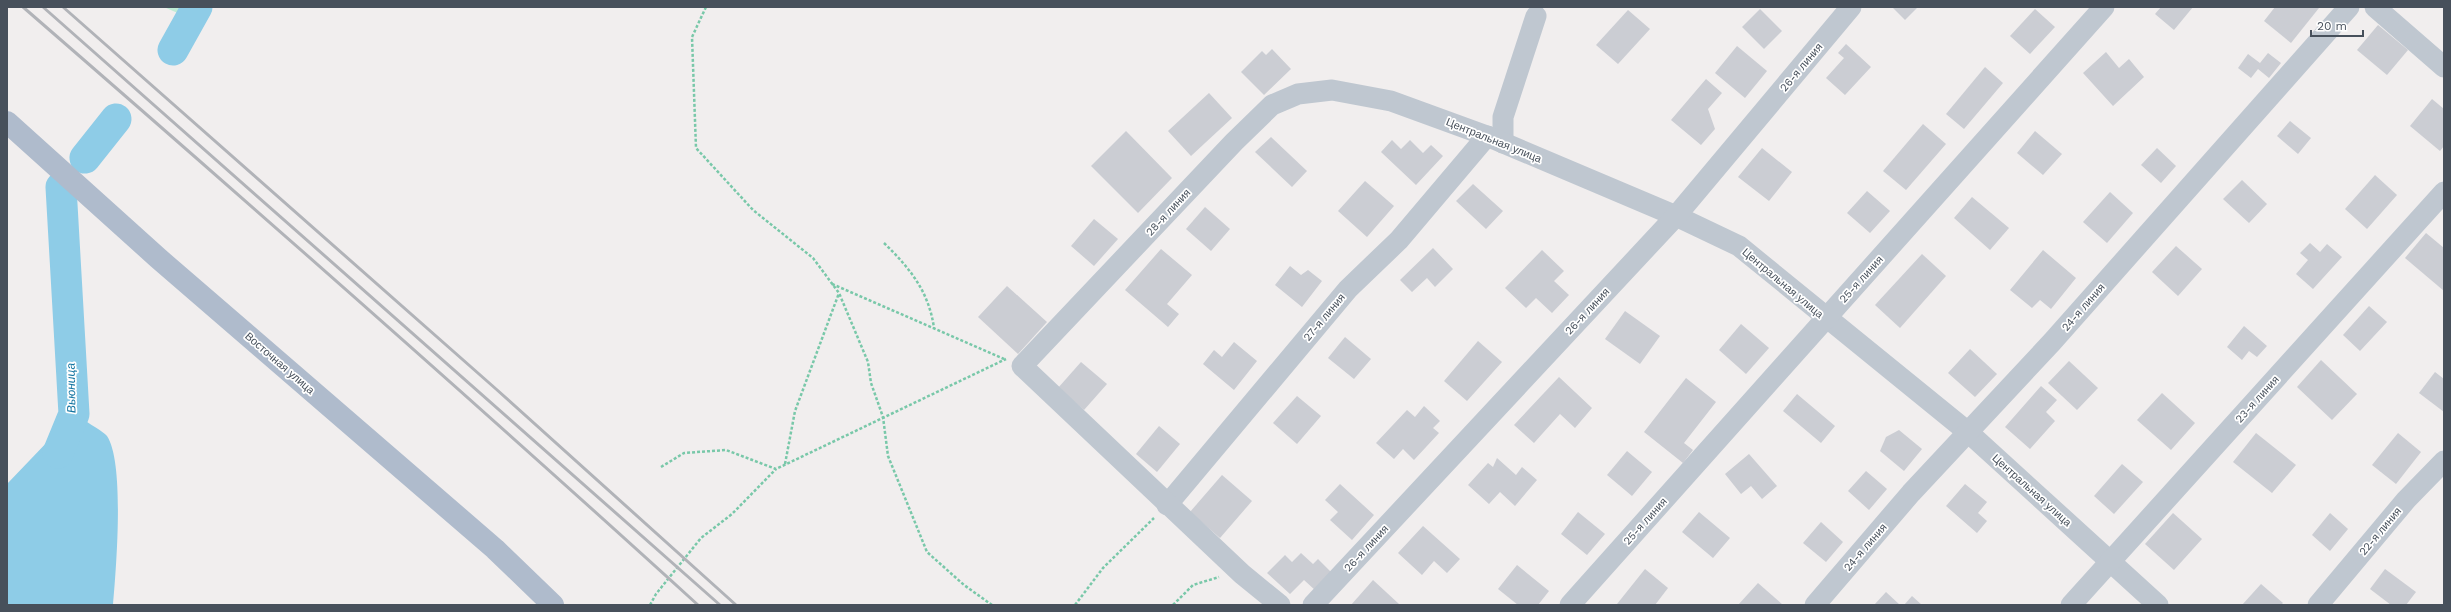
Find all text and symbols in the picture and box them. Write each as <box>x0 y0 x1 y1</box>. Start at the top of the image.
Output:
scale bar <box>2311 12 2363 38</box>
text: 20 m <box>2317 19 2347 33</box>
street label: 26-я линия <box>1777 40 1825 94</box>
street label: Центральная улица <box>1444 115 1544 166</box>
street label: 28-я линия <box>1143 186 1193 238</box>
street label: Центральная улица <box>1739 246 1827 322</box>
street label: 25-я линия <box>1837 253 1886 306</box>
street label: 24-я линия <box>2059 281 2108 334</box>
street label: 26-я линия <box>1562 285 1612 337</box>
street label: 27-я линия <box>1301 291 1348 344</box>
street label: Восточная улица <box>242 330 318 398</box>
water label: Вьюница <box>64 362 78 413</box>
street label: 23-я линия <box>2233 373 2282 426</box>
street label: Центральная улица <box>1989 451 2075 530</box>
street label: 25-я линия <box>1621 495 1670 548</box>
street label: 22-я линия <box>2357 505 2404 558</box>
street label: 24-я линия <box>1841 521 1890 574</box>
street label: 26-я линия <box>1341 522 1391 574</box>

